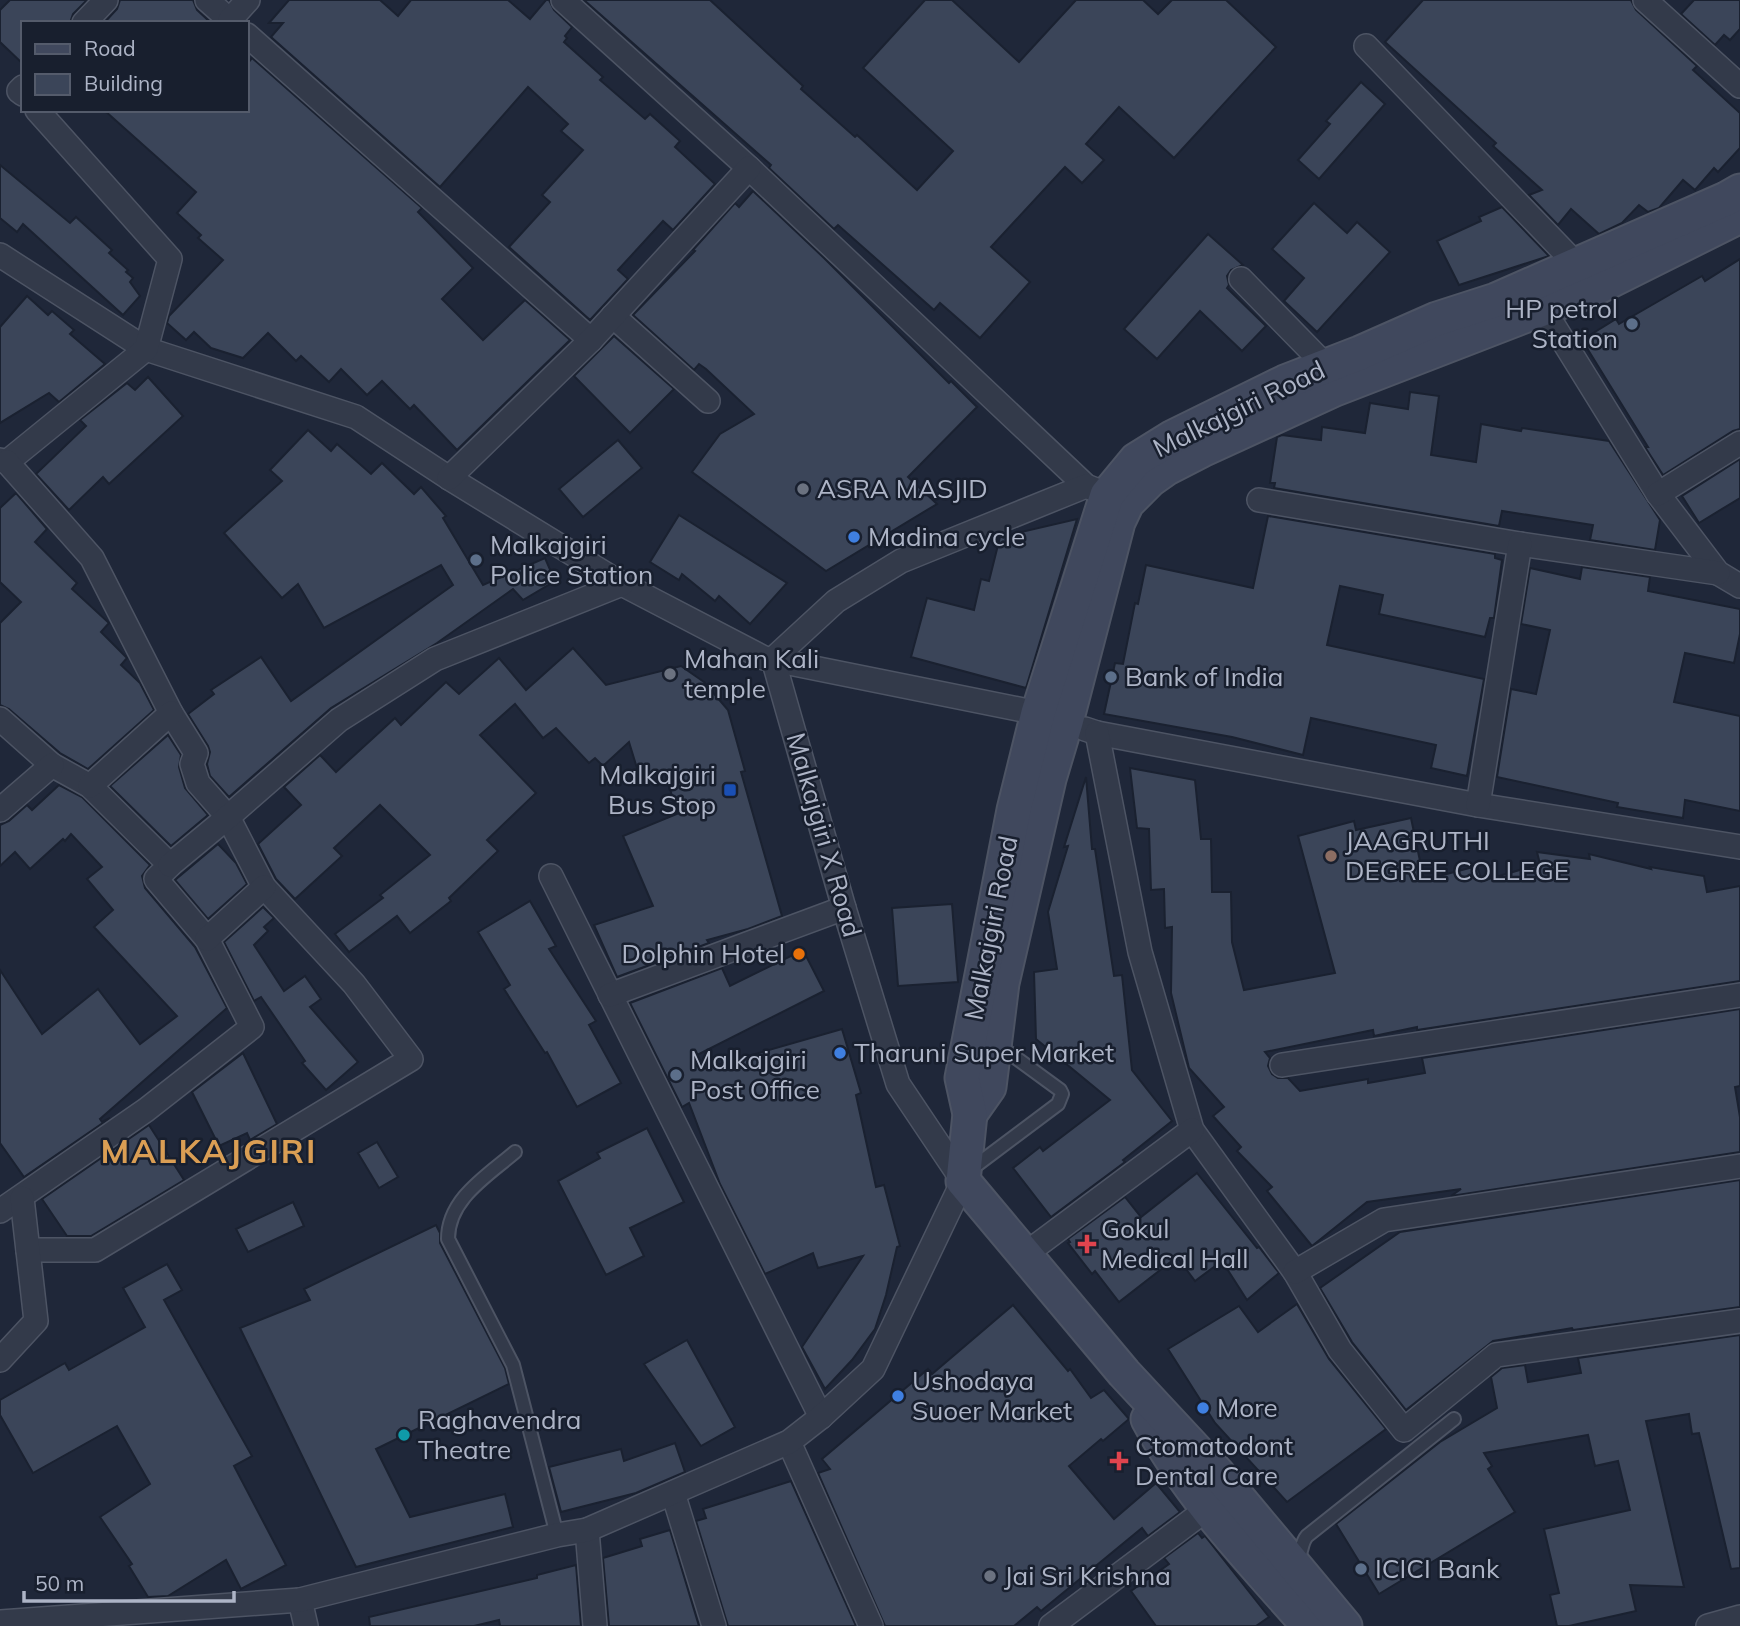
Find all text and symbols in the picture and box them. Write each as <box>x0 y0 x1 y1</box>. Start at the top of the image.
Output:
legend <box>21 21 248 112</box>
text: Road <box>84 35 135 61</box>
text: Building <box>84 70 163 96</box>
place label: HP petrol Station <box>1505 292 1618 355</box>
marker: HP petrol Station <box>1624 316 1640 332</box>
street label: Malkajgiri Road <box>1147 353 1330 464</box>
place label: ASRA MASJID <box>817 472 988 505</box>
marker: ASRA MASJID <box>795 481 811 497</box>
place label: Madina cycle <box>868 520 1025 553</box>
place label: Malkajgiri Police Station <box>490 528 653 591</box>
marker: Madina cycle <box>846 529 862 545</box>
marker: Malkajgiri Police Station <box>468 552 484 568</box>
place label: Mahan Kali temple <box>684 642 819 705</box>
place label: Bank of India <box>1125 660 1283 693</box>
marker: Mahan Kali temple <box>662 666 678 682</box>
marker: Bank of India <box>1103 669 1119 685</box>
street label: Malkajgiri X Road <box>780 729 869 941</box>
place label: Malkajgiri Bus Stop <box>599 758 716 821</box>
marker: Malkajgiri Bus Stop <box>722 782 738 798</box>
place label: JAAGRUTHI DEGREE COLLEGE <box>1345 824 1569 887</box>
street label: Malkajgiri Road <box>956 833 1025 1023</box>
marker: JAAGRUTHI DEGREE COLLEGE <box>1323 848 1339 864</box>
place label: Dolphin Hotel <box>622 937 785 970</box>
marker: Dolphin Hotel <box>791 946 807 962</box>
place label: Tharuni Super Market <box>854 1036 1114 1069</box>
place label: Malkajgiri Post Office <box>690 1043 820 1106</box>
marker: Tharuni Super Market <box>832 1045 848 1061</box>
marker: Malkajgiri Post Office <box>668 1067 684 1083</box>
district label: MALKAJGIRI <box>101 1130 317 1171</box>
place label: Gokul Medical Hall <box>1101 1212 1248 1275</box>
marker: Gokul Medical Hall <box>1079 1236 1095 1252</box>
place label: Ushodaya Suoer Market <box>912 1364 1072 1427</box>
marker: Ushodaya Suoer Market <box>890 1388 906 1404</box>
place label: More <box>1217 1391 1278 1424</box>
marker: More <box>1195 1400 1211 1416</box>
place label: Raghavendra Theatre <box>418 1403 581 1466</box>
marker: Raghavendra Theatre <box>396 1427 412 1443</box>
place label: Ctomatodont Dental Care <box>1135 1429 1293 1492</box>
marker: Ctomatodont Dental Care <box>1109 1451 1129 1471</box>
place label: ICICI Bank <box>1375 1552 1500 1585</box>
place label: Jai Sri Krishna <box>1004 1559 1171 1592</box>
scale bar <box>24 1560 234 1604</box>
marker: ICICI Bank <box>1353 1561 1369 1577</box>
marker: Jai Sri Krishna <box>982 1568 998 1584</box>
text: 50 m <box>35 1570 84 1596</box>

